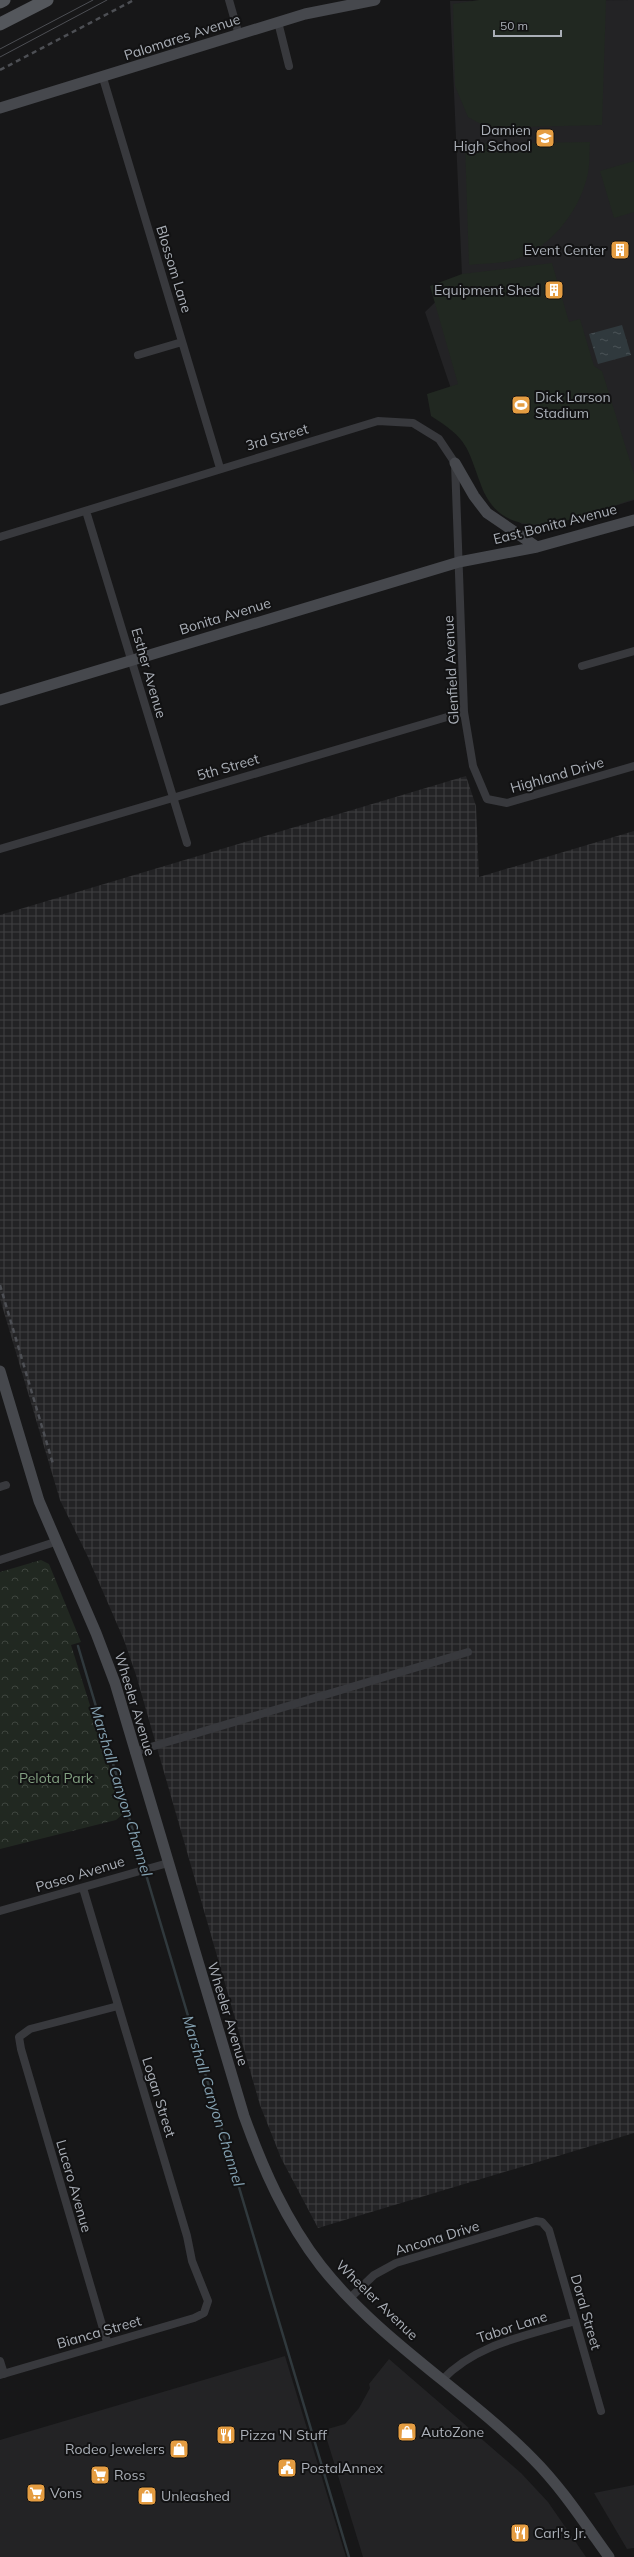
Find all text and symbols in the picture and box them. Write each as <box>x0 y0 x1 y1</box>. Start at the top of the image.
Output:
street label: Palomares Avenue <box>122 10 242 64</box>
scale bar <box>494 12 561 38</box>
text: 50 m <box>500 18 528 33</box>
place label: Damien High School <box>453 121 531 155</box>
school or university icon: Damien High School <box>534 127 556 149</box>
street label: Blossom Lane <box>152 223 196 315</box>
building icon: Event Center <box>609 239 631 261</box>
place label: Event Center <box>524 241 607 259</box>
building icon: Equipment Shed <box>543 279 565 301</box>
place label: Equipment Shed <box>434 281 540 299</box>
place label: Dick Larson Stadium <box>535 388 611 422</box>
sports icon: Dick Larson Stadium <box>510 394 532 416</box>
street label: 3rd Street <box>244 419 310 454</box>
street label: East Bonita Avenue <box>491 500 619 548</box>
street label: Bonita Avenue <box>177 594 273 638</box>
street label: Glenfield Avenue <box>439 615 463 725</box>
street label: Esther Avenue <box>127 626 171 720</box>
street label: 5th Street <box>195 750 261 784</box>
street label: Highland Drive <box>508 753 606 797</box>
street label: Wheeler Avenue <box>111 1650 159 1758</box>
water label: Marshall Canyon Channel <box>86 1703 157 1879</box>
park label: Pelota Park <box>19 1769 94 1787</box>
street label: Paseo Avenue <box>33 1852 127 1896</box>
street label: Wheeler Avenue <box>204 1960 252 2068</box>
water label: Marshall Canyon Channel <box>178 2013 249 2189</box>
street label: Logan Street <box>138 2055 180 2139</box>
street label: Lucero Avenue <box>52 2138 96 2234</box>
street label: Ancona Drive <box>393 2217 481 2259</box>
street label: Wheeler Avenue <box>332 2256 422 2344</box>
street label: Doral Street <box>567 2272 605 2352</box>
street label: Tabor Lane <box>475 2307 549 2347</box>
street label: Bianca Street <box>55 2311 143 2353</box>
shop icon: AutoZone <box>396 2421 418 2443</box>
place label: AutoZone <box>421 2423 484 2441</box>
restaurant icon: Pizza 'N Stuff <box>215 2424 237 2446</box>
place label: Pizza 'N Stuff <box>240 2426 327 2444</box>
shop icon: Rodeo Jewelers <box>168 2438 190 2460</box>
place label: Rodeo Jewelers <box>65 2440 165 2458</box>
public building icon: PostalAnnex <box>276 2457 298 2479</box>
place label: PostalAnnex <box>301 2459 384 2477</box>
supermarket icon: Ross <box>89 2464 111 2486</box>
place label: Ross <box>114 2466 145 2484</box>
supermarket icon: Vons <box>25 2482 47 2504</box>
place label: Vons <box>50 2484 82 2502</box>
shop icon: Unleashed <box>136 2485 158 2507</box>
place label: Unleashed <box>161 2487 230 2505</box>
restaurant icon: Carl's Jr. <box>509 2522 531 2544</box>
place label: Carl's Jr. <box>534 2524 586 2542</box>

